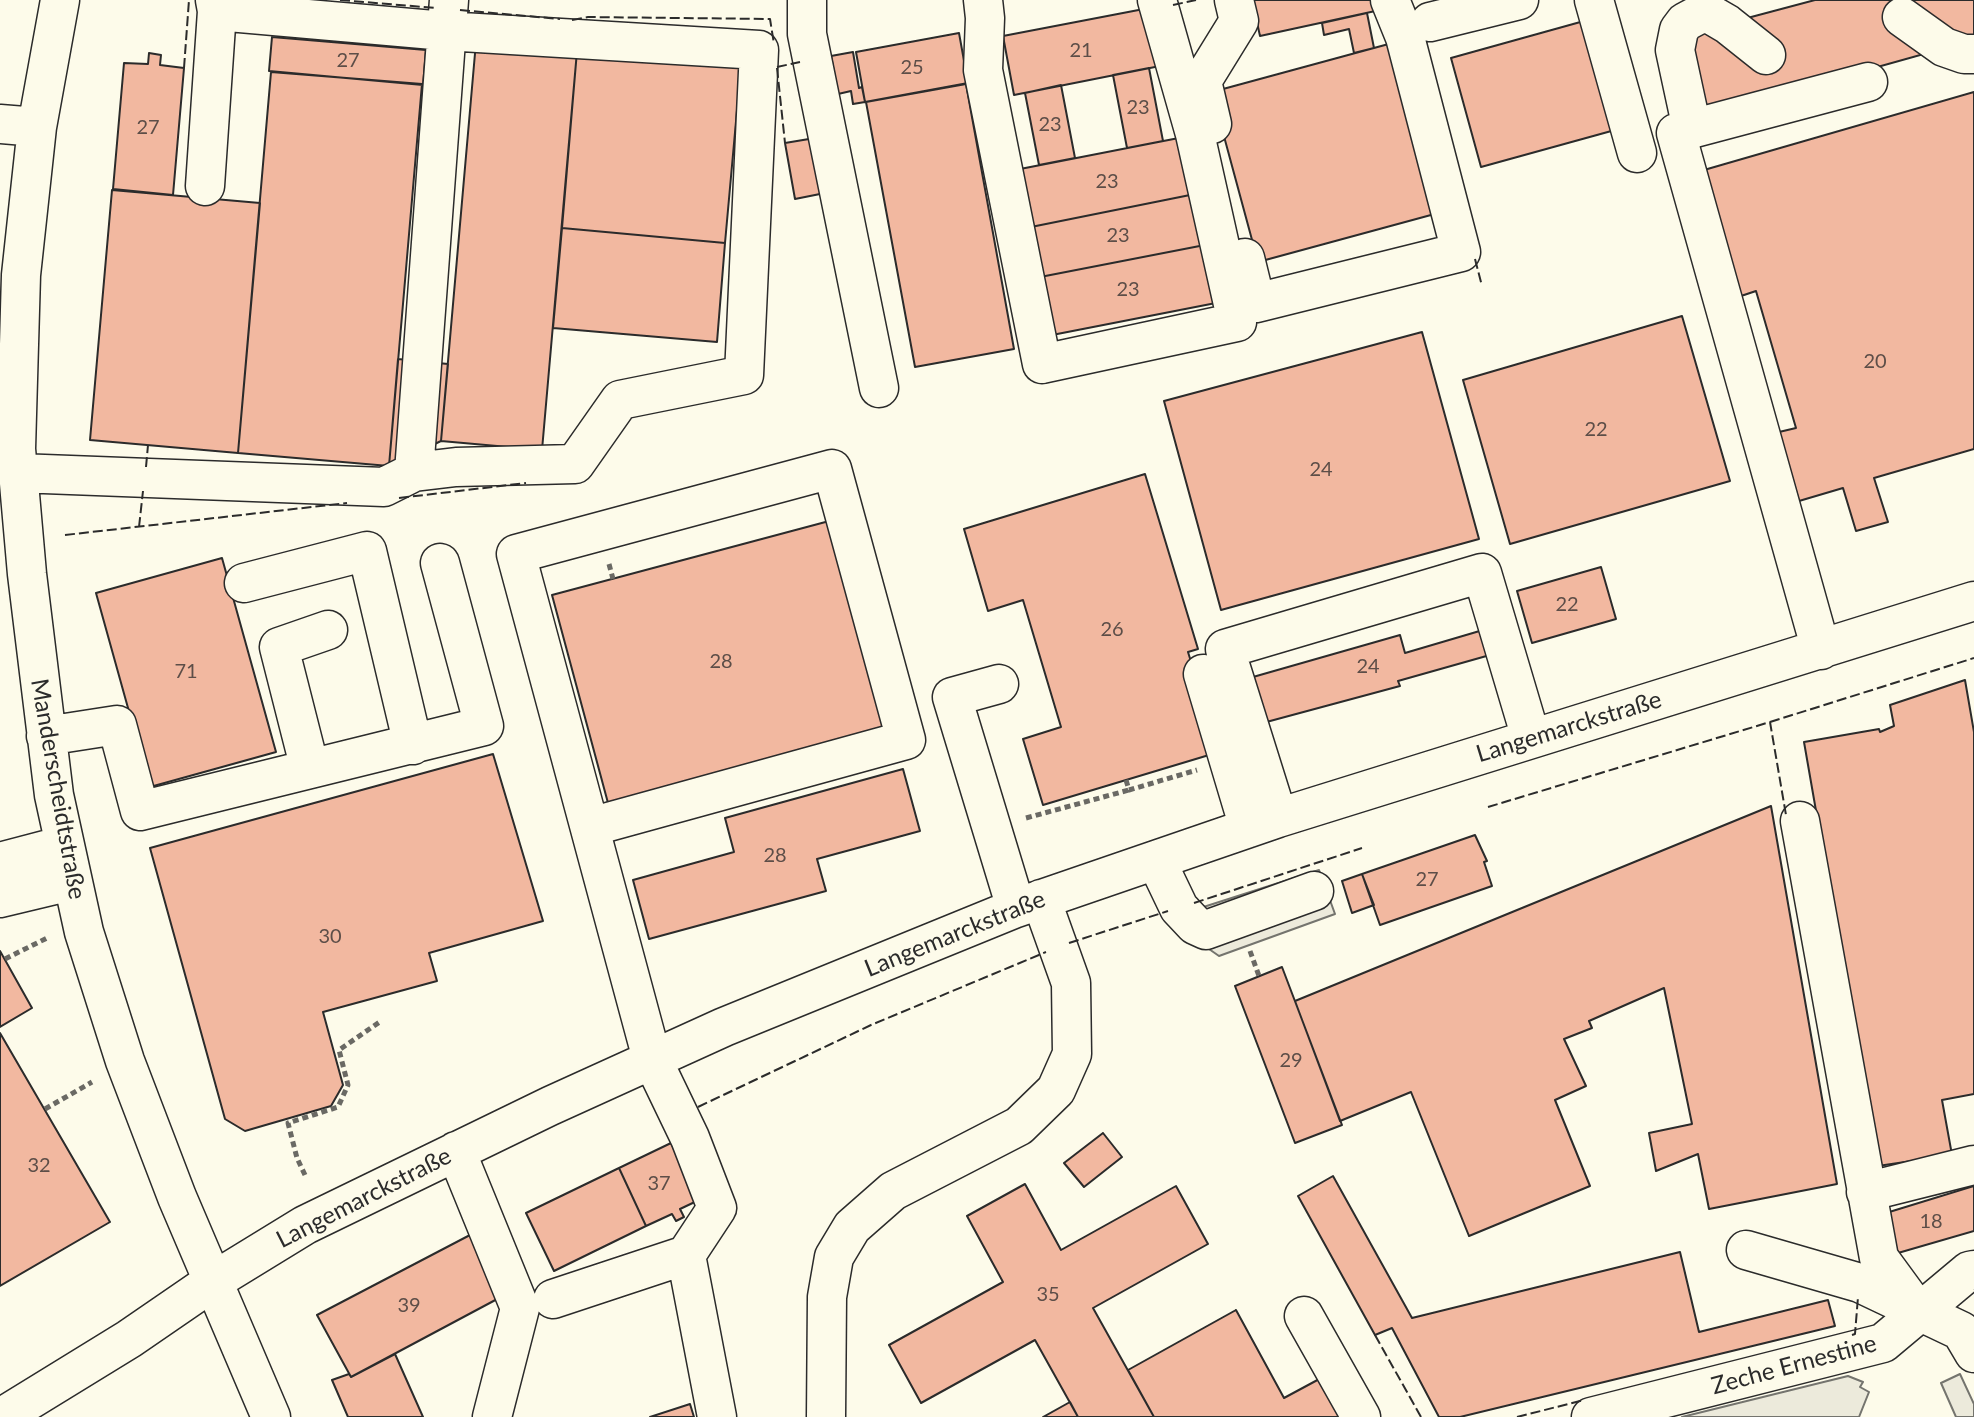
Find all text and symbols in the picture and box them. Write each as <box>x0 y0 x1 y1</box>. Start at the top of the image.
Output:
house number: 21 <box>1069 39 1093 63</box>
house number: 27 <box>336 49 360 73</box>
house number: 25 <box>900 56 924 80</box>
house number: 23 <box>1126 96 1150 120</box>
house number: 23 <box>1038 113 1062 137</box>
house number: 27 <box>136 116 160 140</box>
house number: 23 <box>1095 170 1119 194</box>
house number: 23 <box>1106 224 1130 248</box>
house number: 23 <box>1116 278 1140 302</box>
house number: 20 <box>1863 350 1887 374</box>
house number: 22 <box>1584 418 1608 442</box>
house number: 24 <box>1309 458 1333 482</box>
house number: 22 <box>1555 593 1579 617</box>
house number: 26 <box>1100 618 1124 642</box>
house number: 28 <box>709 650 733 674</box>
house number: 24 <box>1356 655 1380 679</box>
house number: 71 <box>174 660 198 684</box>
street label: Manderscheidtstraße <box>24 676 92 902</box>
street label: Langemarckstraße <box>1473 685 1665 769</box>
house number: 28 <box>763 844 787 868</box>
house number: 27 <box>1415 868 1439 892</box>
street label: Langemarckstraße <box>860 885 1050 983</box>
house number: 30 <box>318 925 342 949</box>
house number: 29 <box>1279 1049 1303 1073</box>
street label: Langemarckstraße <box>272 1142 456 1254</box>
house number: 32 <box>27 1154 51 1178</box>
house number: 37 <box>647 1172 671 1196</box>
house number: 18 <box>1919 1210 1943 1234</box>
house number: 35 <box>1036 1283 1060 1307</box>
house number: 39 <box>397 1294 421 1318</box>
street label: Zeche Ernestine <box>1708 1329 1880 1401</box>

